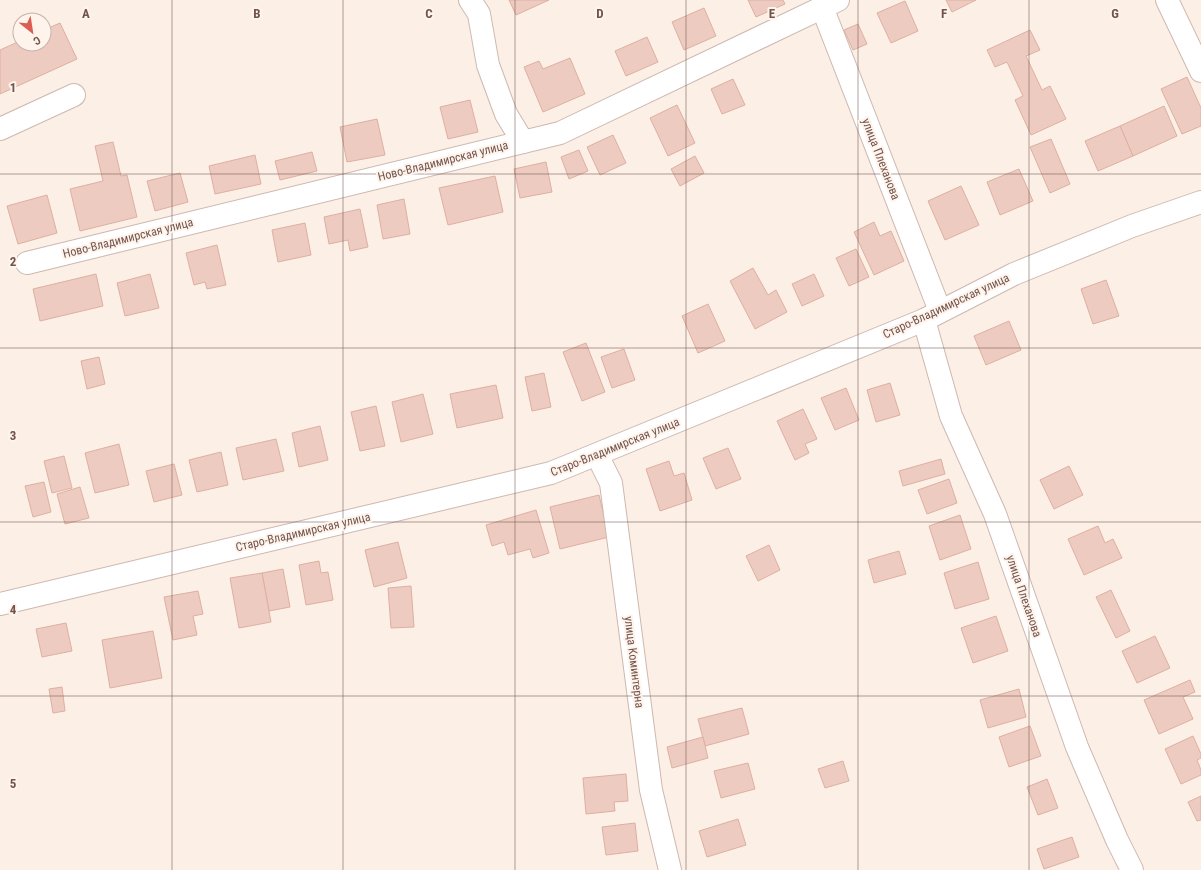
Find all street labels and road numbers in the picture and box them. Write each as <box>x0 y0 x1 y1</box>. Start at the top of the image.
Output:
street label: улица Плеханова <box>859 116 903 202</box>
street label: Ново-Владимирская улица <box>376 138 510 184</box>
street label: Ново-Владимирская улица <box>61 215 195 261</box>
street label: Старо-Владимирская улица <box>881 270 1012 341</box>
street label: Старо-Владимирская улица <box>548 415 682 479</box>
street label: Старо-Владимирская улица <box>234 510 372 554</box>
street label: улица Плеханова <box>1003 553 1045 639</box>
street label: улица Коминтерна <box>621 615 647 709</box>

